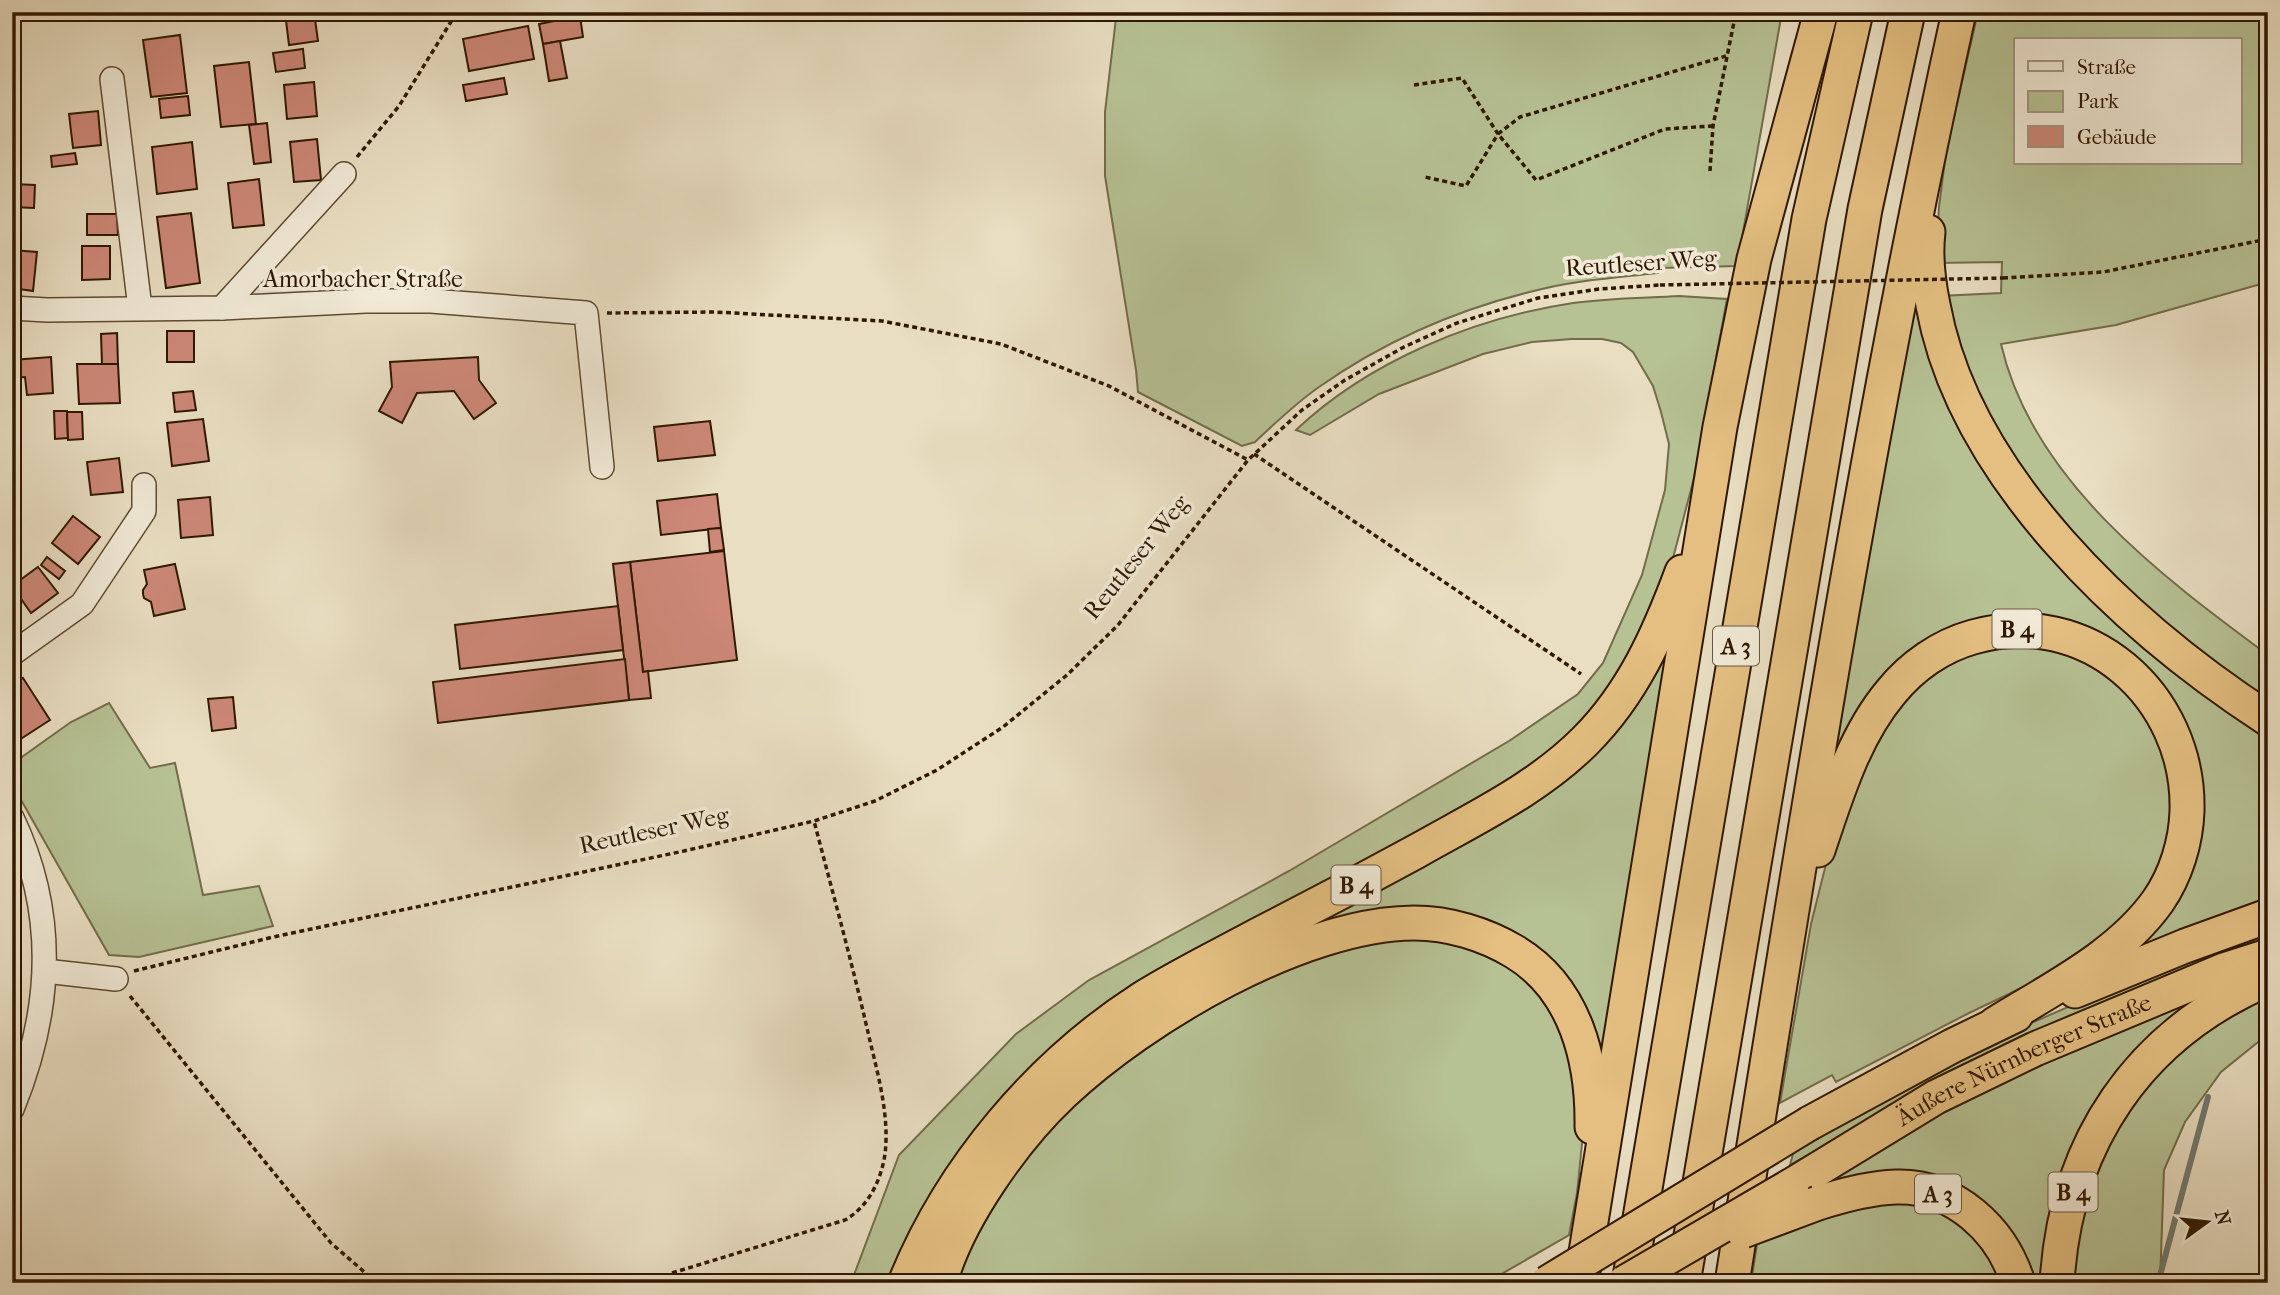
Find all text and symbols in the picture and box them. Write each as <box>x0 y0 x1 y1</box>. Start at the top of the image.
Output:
legend <box>2014 38 2242 164</box>
text: Straße <box>2077 55 2136 79</box>
text: Park <box>2077 89 2119 113</box>
text: Gebäude <box>2077 125 2157 149</box>
street label: Reutleser Weg <box>1564 244 1719 282</box>
street label: Amorbacher Straße <box>262 265 463 293</box>
street label: Reutleser Weg <box>1077 488 1195 625</box>
road number: B 4 <box>1993 610 2042 649</box>
road number: A 3 <box>1713 626 1759 666</box>
street label: Reutleser Weg <box>577 800 732 860</box>
road number: B 4 <box>1332 866 1380 904</box>
street label: Äußere Nürnberger Straße <box>1890 988 2155 1132</box>
road number: B 4 <box>2048 1172 2098 1212</box>
road number: A 3 <box>1915 1175 1961 1214</box>
north arrow <box>2172 1186 2242 1256</box>
text: N <box>2210 1208 2235 1228</box>

